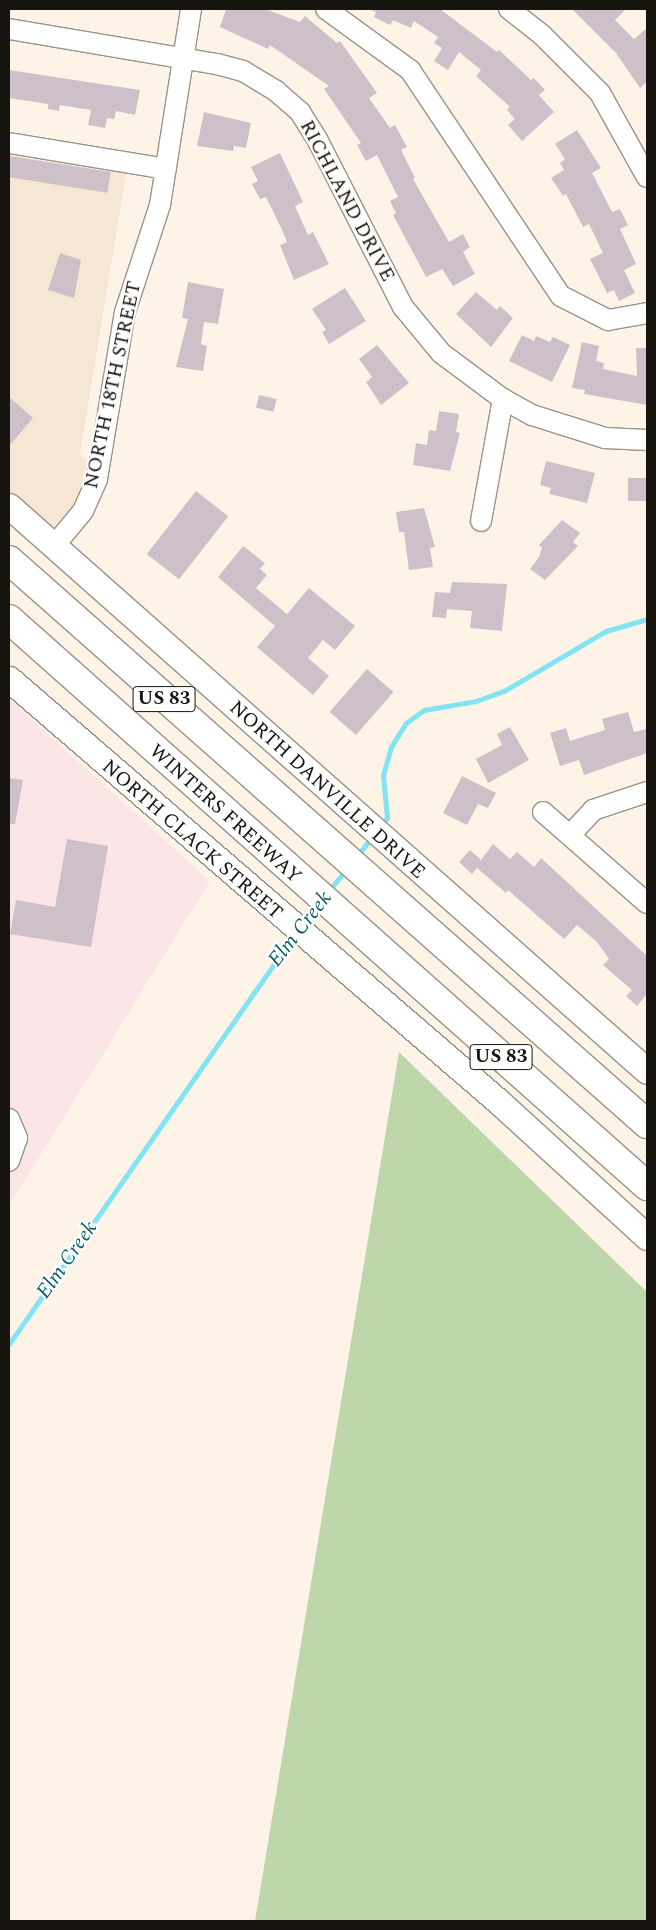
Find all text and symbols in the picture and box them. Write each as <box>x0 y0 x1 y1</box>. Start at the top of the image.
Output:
street label: RICHLAND DRIVE <box>294 116 400 286</box>
street label: NORTH 18TH STREET <box>79 279 147 491</box>
road number: US 83 <box>132 682 196 716</box>
street label: NORTH DANVILLE DRIVE <box>224 696 430 884</box>
street label: WINTERS FREEWAY <box>144 739 306 889</box>
street label: NORTH CLACK STREET <box>97 755 287 925</box>
water label: Elm Creek <box>263 886 337 972</box>
road number: US 83 <box>468 1040 534 1074</box>
water label: Elm Creek <box>31 1216 103 1304</box>

